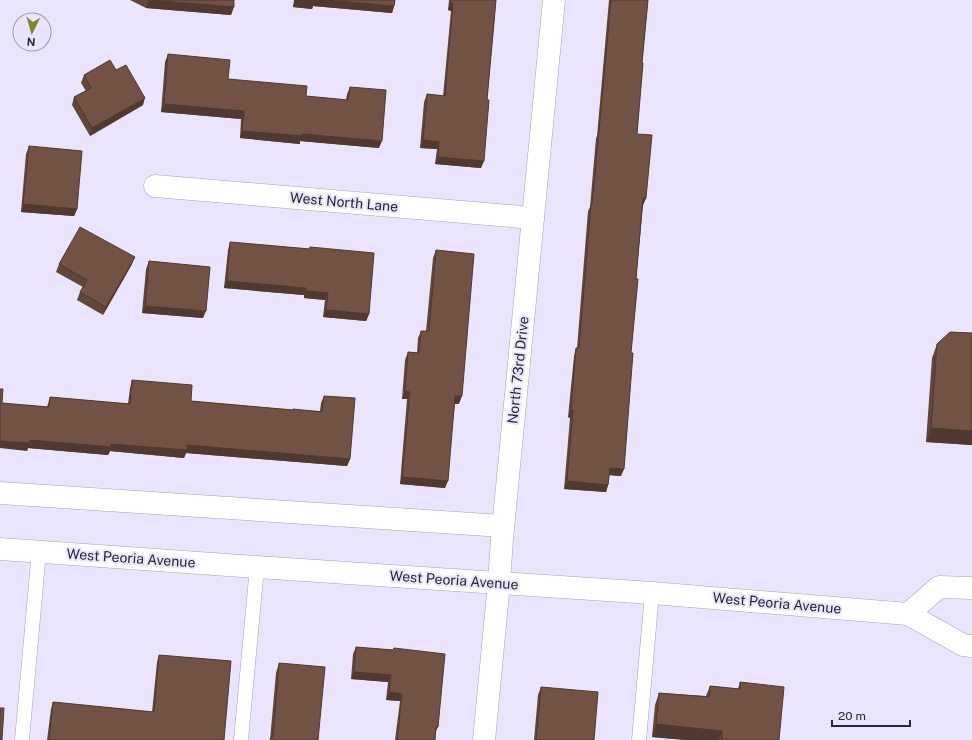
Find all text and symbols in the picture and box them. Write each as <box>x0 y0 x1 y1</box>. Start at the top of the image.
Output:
north arrow <box>12 12 52 52</box>
text: N <box>26 36 36 48</box>
street label: West North Lane <box>289 189 399 215</box>
street label: North 73rd Drive <box>504 315 532 425</box>
street label: West Peoria Avenue <box>66 546 196 570</box>
street label: West Peoria Avenue <box>389 568 519 592</box>
street label: West Peoria Avenue <box>712 589 842 617</box>
scale bar <box>832 702 910 728</box>
text: 20 m <box>838 709 866 723</box>

